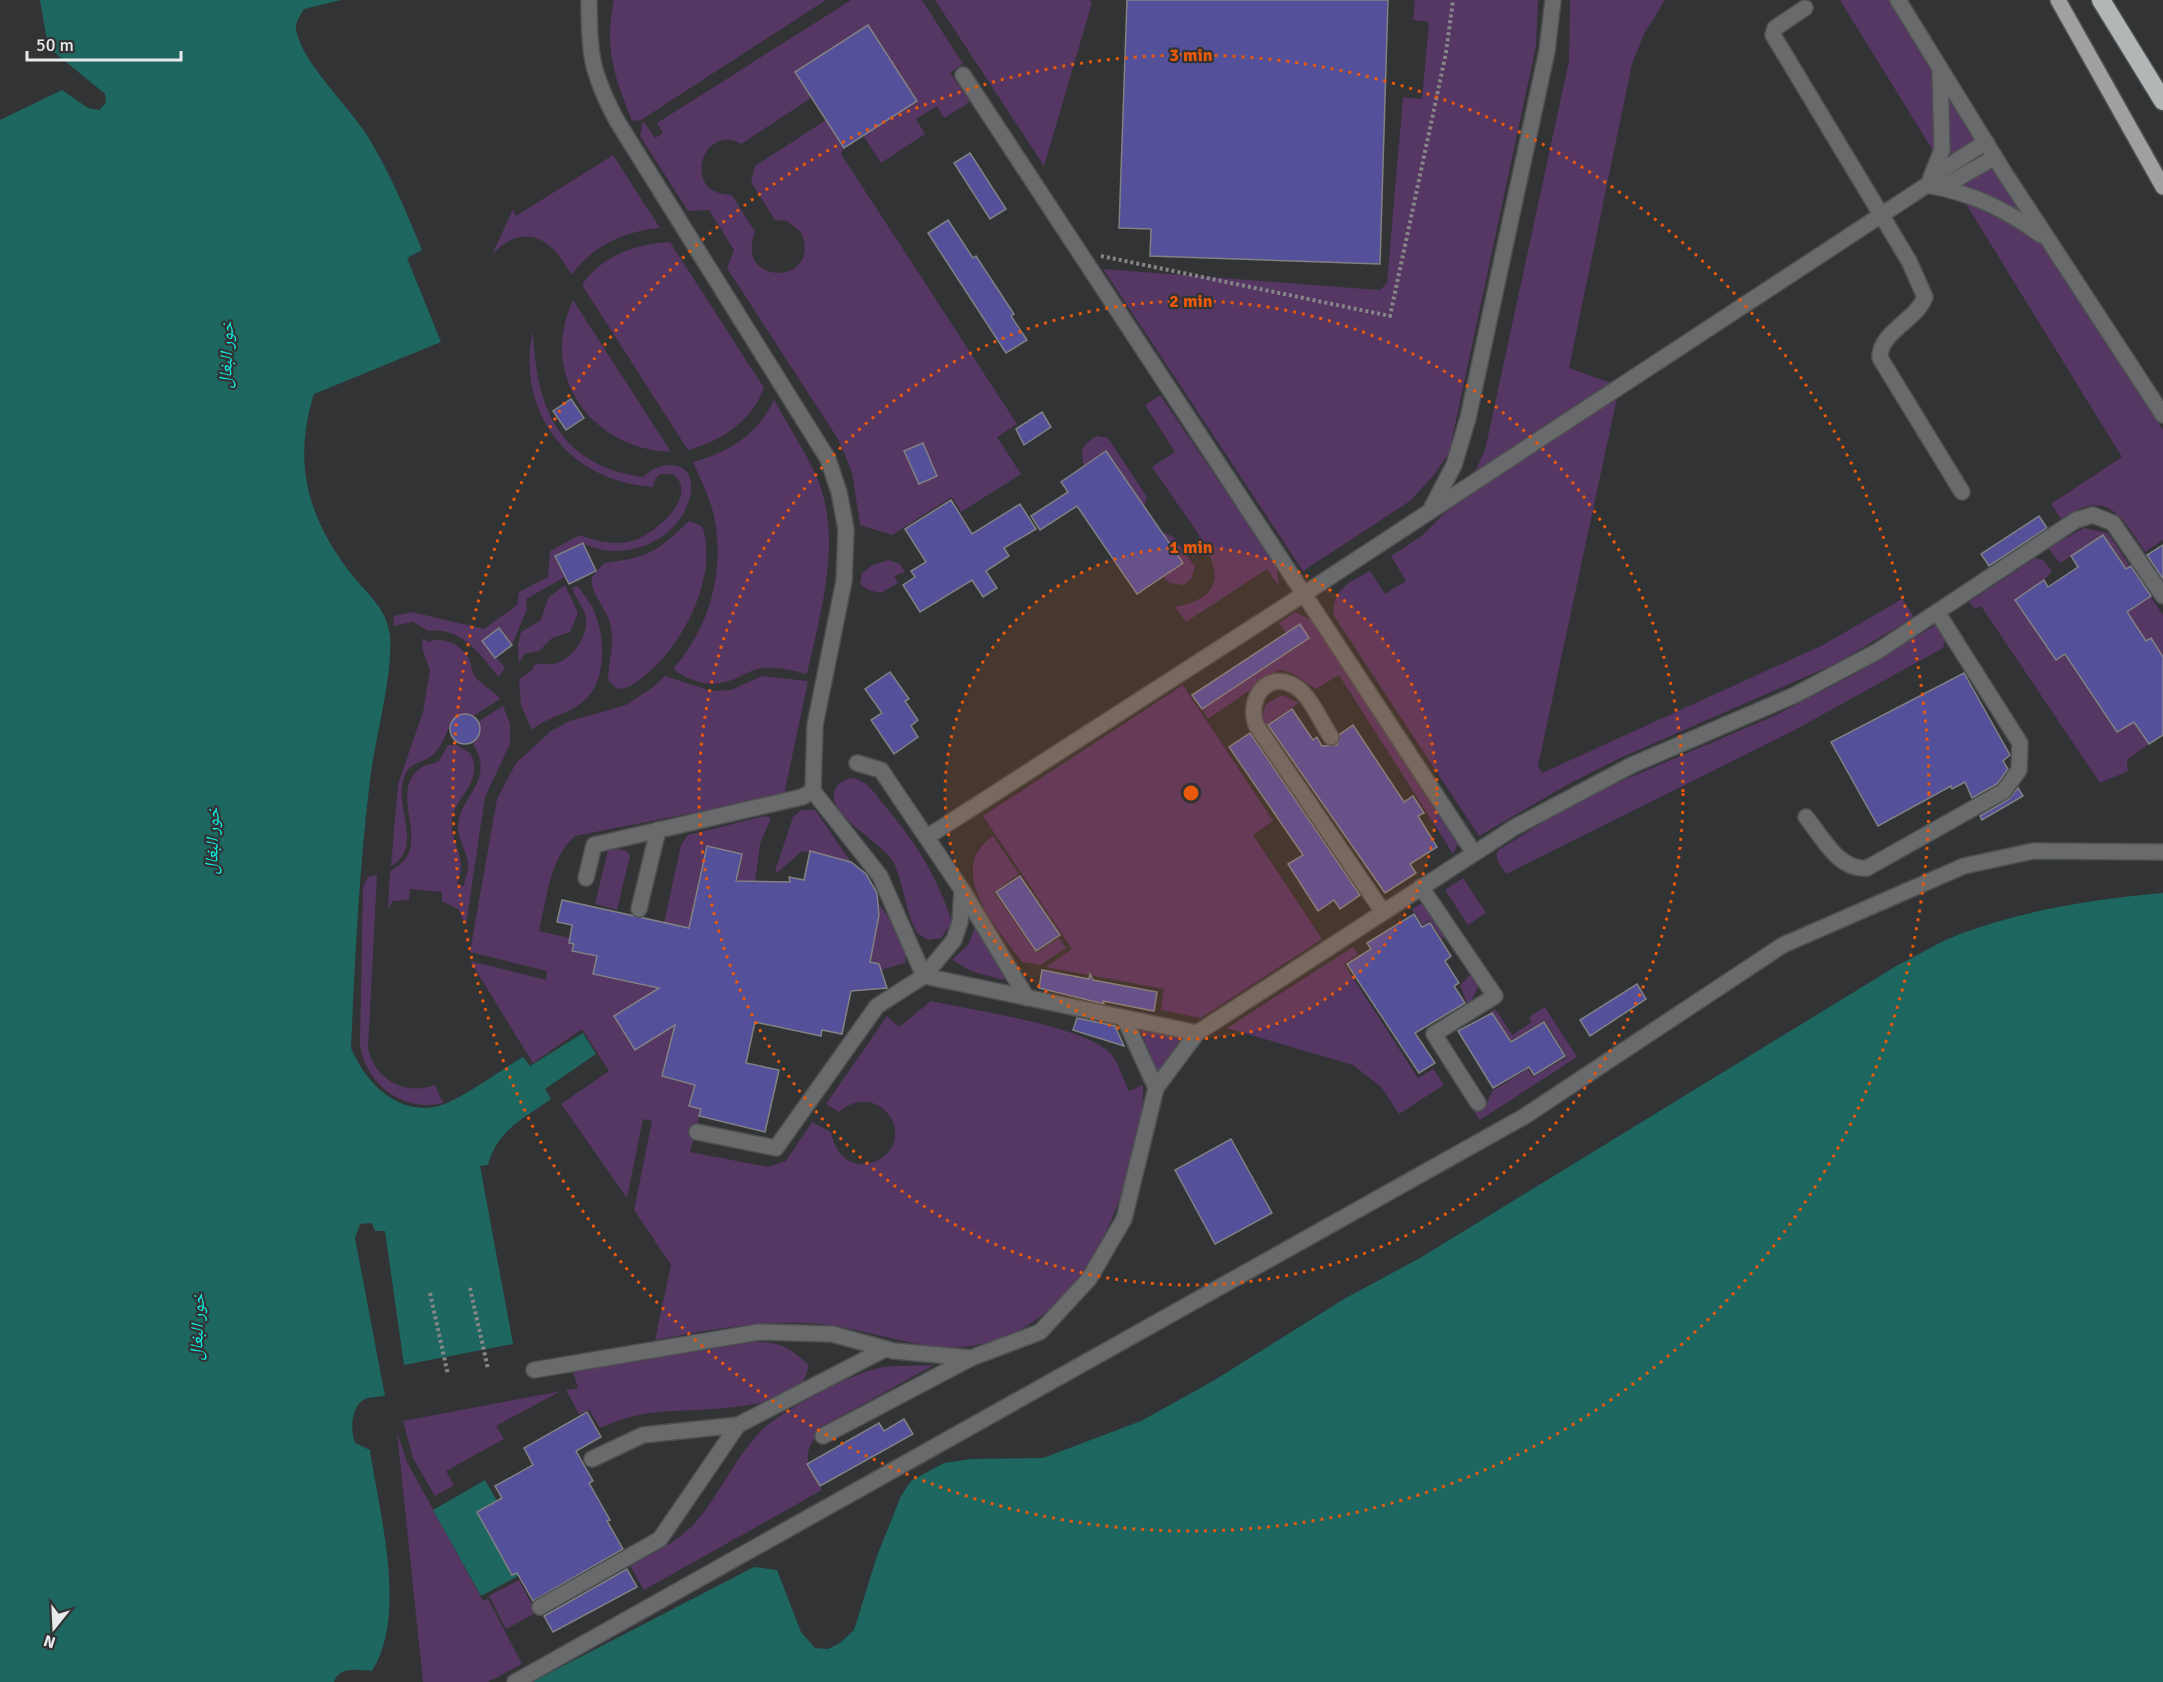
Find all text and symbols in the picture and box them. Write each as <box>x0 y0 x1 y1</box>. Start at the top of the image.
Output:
scale bar <box>27 24 182 62</box>
text: 50 m <box>36 34 74 56</box>
text: 3 min <box>1169 44 1213 66</box>
text: 2 min <box>1169 290 1213 312</box>
water label: خور البغال <box>214 321 238 389</box>
text: 1 min <box>1169 536 1213 558</box>
centre of rings <box>1181 783 1201 803</box>
water label: خور البغال <box>200 807 224 875</box>
water label: خور البغال <box>185 1293 209 1361</box>
north arrow <box>24 1598 84 1658</box>
text: N <box>41 1630 58 1653</box>

